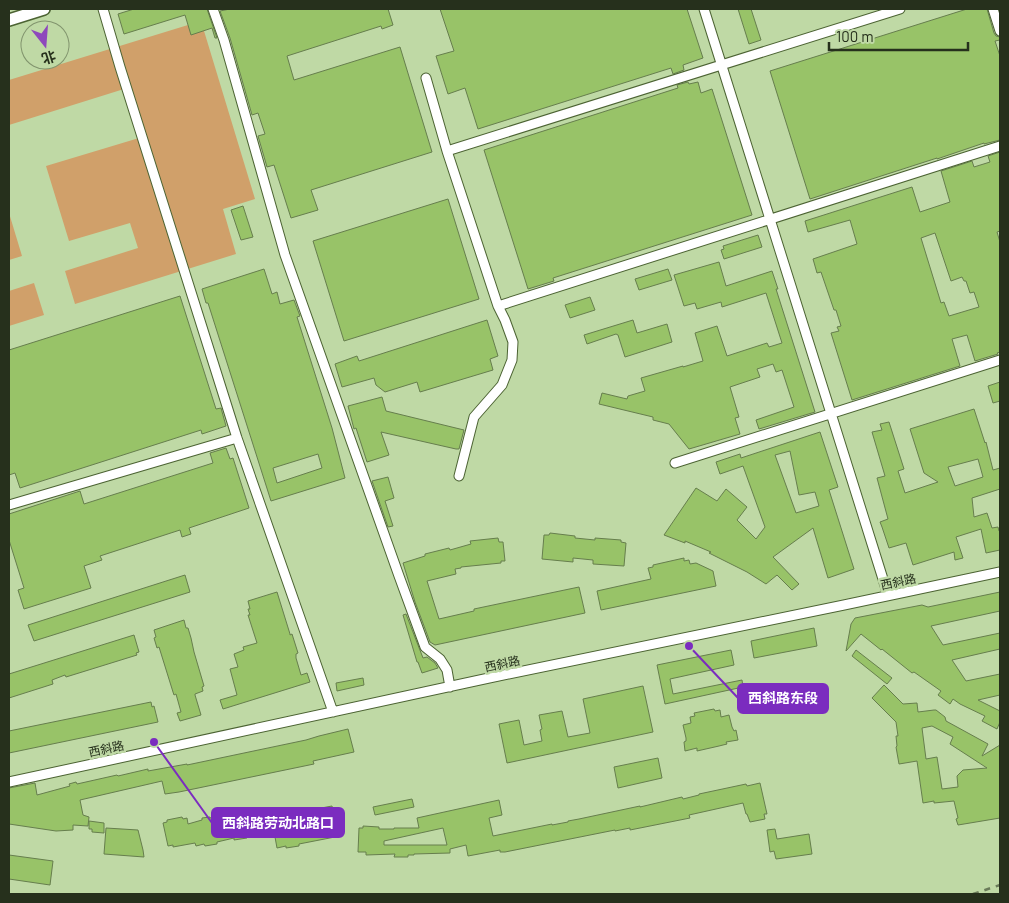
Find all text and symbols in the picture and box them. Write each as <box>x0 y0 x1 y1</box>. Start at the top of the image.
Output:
north arrow <box>20 20 70 70</box>
scale bar <box>829 20 968 52</box>
text: 100 m <box>836 27 874 45</box>
text: 北 <box>40 48 58 68</box>
street label: 西斜路 <box>879 570 917 592</box>
street label: 西斜路 <box>483 652 521 674</box>
callout: 西斜路东段 <box>738 684 828 713</box>
text: 西斜路东段 <box>748 689 818 706</box>
street label: 西斜路 <box>87 737 125 759</box>
callout: 西斜路劳动北路口 <box>212 808 344 837</box>
text: 西斜路劳动北路口 <box>222 814 334 831</box>

